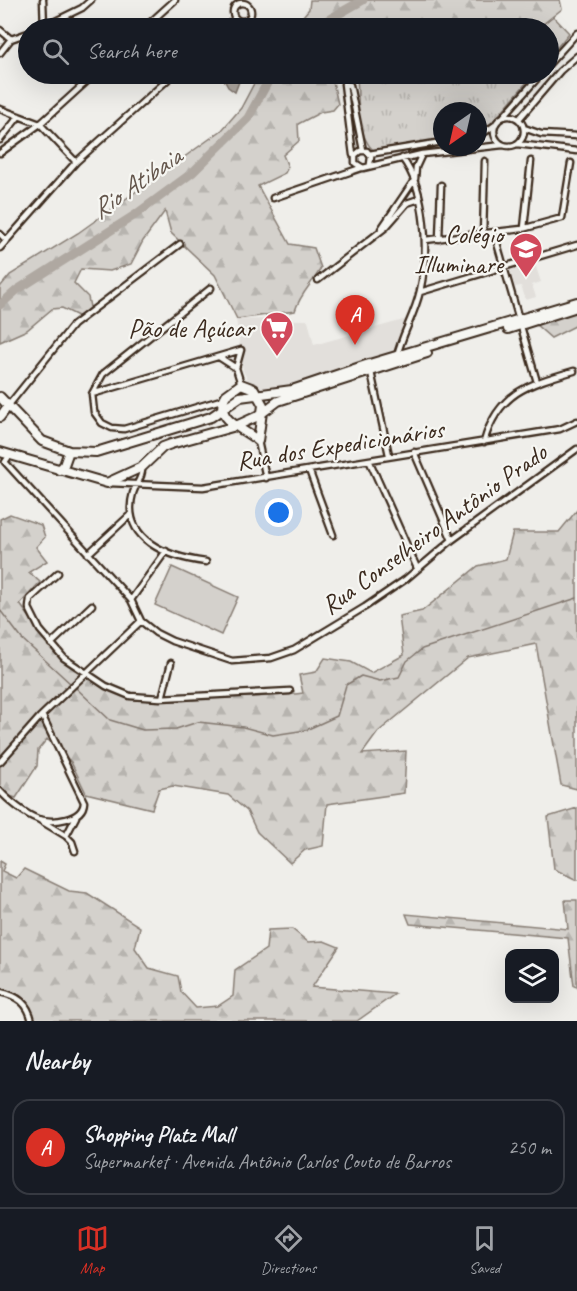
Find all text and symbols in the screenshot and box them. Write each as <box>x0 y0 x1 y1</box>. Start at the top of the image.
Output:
search box <box>18 18 559 84</box>
icon: search <box>39 35 72 68</box>
text: Search here <box>87 37 177 65</box>
north arrow <box>433 102 487 156</box>
water label: Rio Atibaia <box>84 138 190 226</box>
place label: Colégio Illuminare <box>414 218 506 281</box>
school or university icon: Colégio Illuminare <box>508 231 544 278</box>
pin: A <box>336 296 374 345</box>
supermarket icon: Pão de Açúcar <box>259 310 295 357</box>
place label: Pão de Açúcar <box>128 312 256 345</box>
street label: Rua dos Expedicionários <box>234 412 448 478</box>
street label: Rua Conselheiro Antônio Prado <box>315 435 555 622</box>
your location <box>264 498 293 527</box>
map controls <box>505 949 559 1003</box>
button: layers <box>505 949 559 1003</box>
text: Nearby <box>24 1044 89 1077</box>
text: Shopping Platz Mall <box>83 1121 234 1149</box>
text: A <box>40 1135 51 1160</box>
text: 250 m <box>508 1135 551 1160</box>
text: Supermarket · Avenida Antônio Carlos Couto de Barros <box>83 1149 451 1174</box>
tab: Map <box>76 1222 109 1278</box>
tab: Directions <box>261 1222 316 1278</box>
tab: Saved <box>468 1222 501 1278</box>

